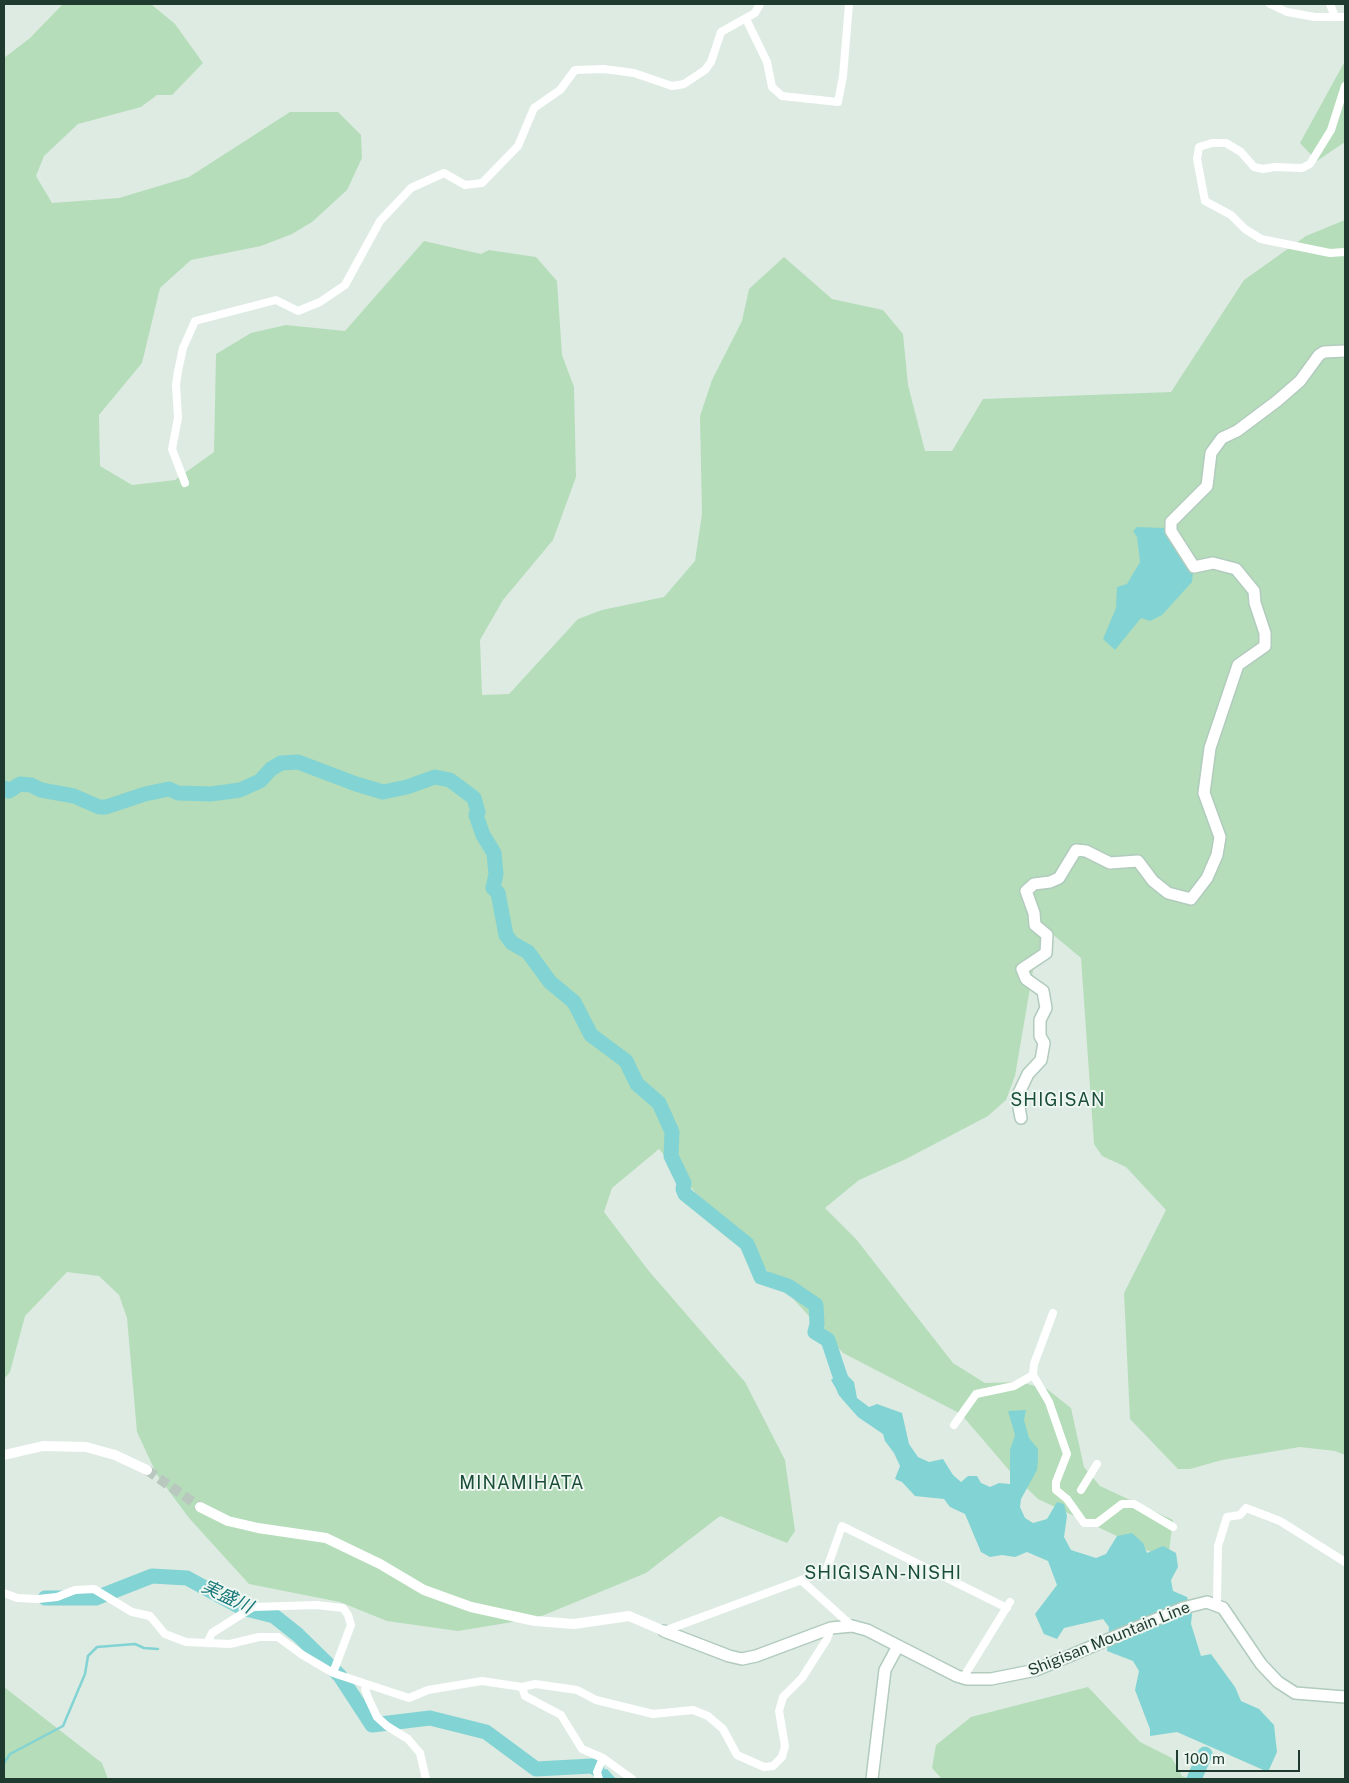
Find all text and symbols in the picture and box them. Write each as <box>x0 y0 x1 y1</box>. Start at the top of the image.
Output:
district label: SHIGISAN <box>1009 1089 1107 1111</box>
district label: MINAMIHATA <box>458 1472 586 1494</box>
district label: SHIGISAN-NISHI <box>802 1562 964 1584</box>
water label: 実盛川 <box>198 1576 256 1618</box>
street label: Shigisan Mountain Line <box>1025 1598 1193 1680</box>
scale bar <box>1179 1740 1303 1772</box>
text: 100 m <box>1184 1750 1225 1767</box>

